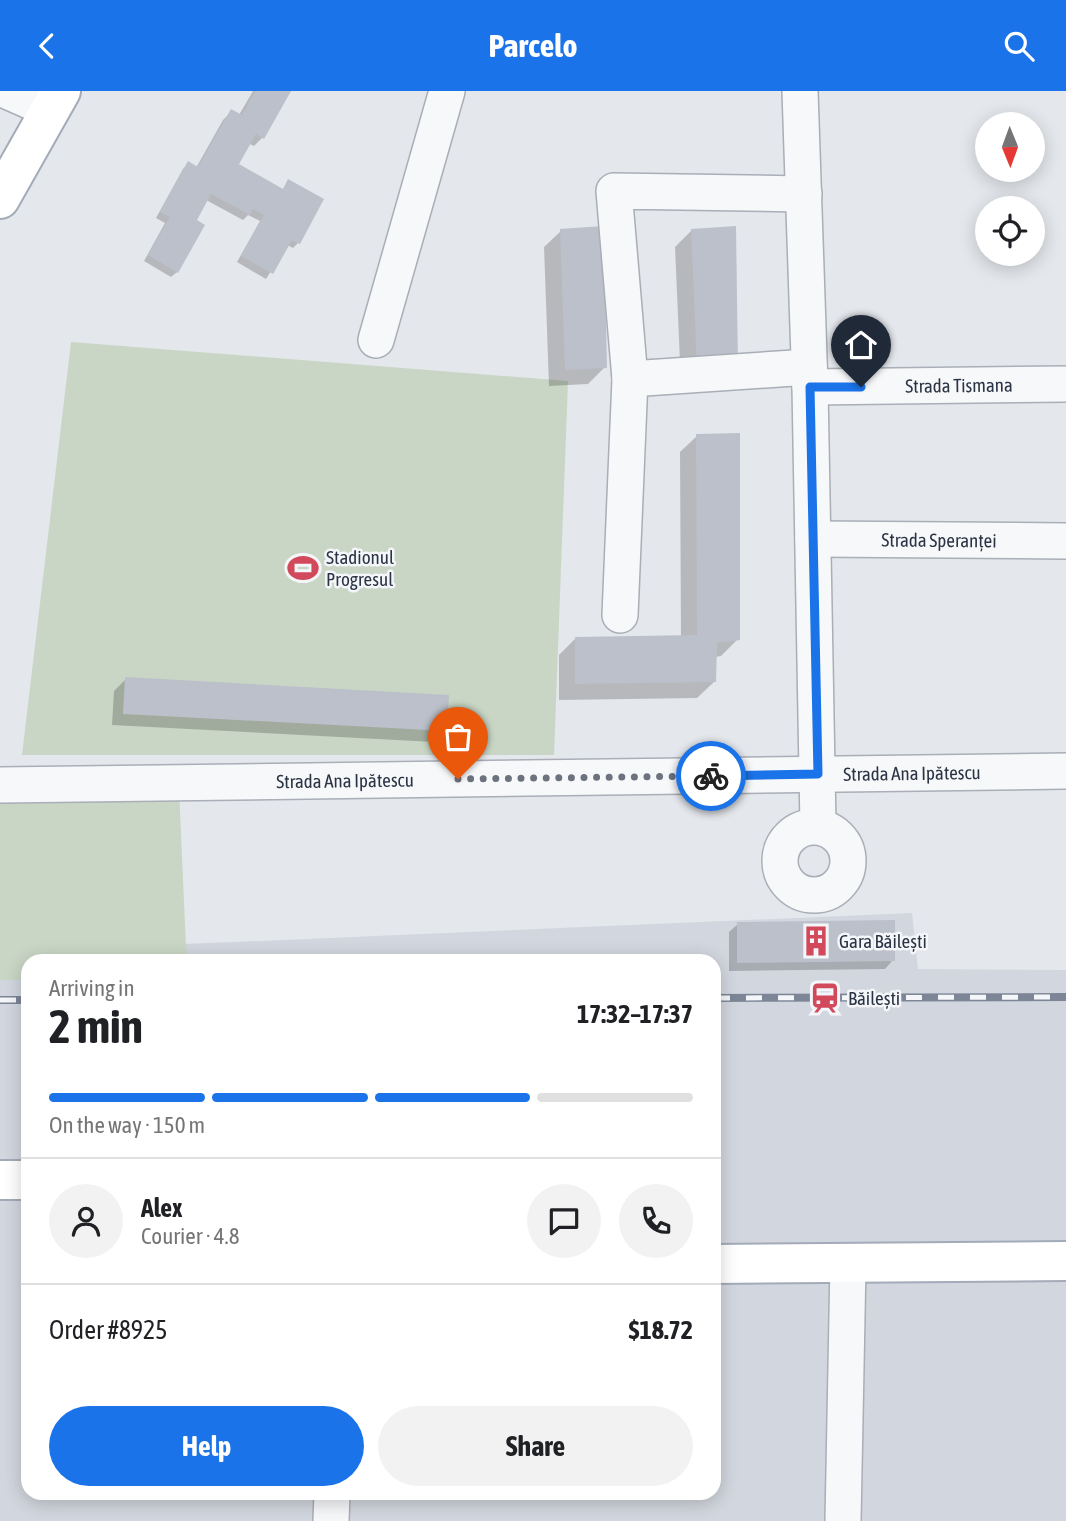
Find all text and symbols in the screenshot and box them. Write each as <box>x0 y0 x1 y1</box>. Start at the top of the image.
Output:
icon: back <box>28 27 66 65</box>
text: Parcelo <box>489 27 577 64</box>
icon: search <box>1000 27 1038 65</box>
north arrow <box>975 112 1045 182</box>
map controls <box>975 112 1045 266</box>
button: locate <box>975 196 1045 266</box>
pin <box>831 315 891 387</box>
icon: home <box>842 326 880 364</box>
street label: Strada Tismana <box>905 374 1013 397</box>
street label: Strada Speranței <box>881 529 997 551</box>
place label: Stadionul Progresul <box>326 546 394 590</box>
sports icon: Stadionul Progresul <box>286 551 320 585</box>
pin <box>428 707 488 779</box>
icon: bag <box>439 718 477 756</box>
courier <box>676 741 746 811</box>
icon: bike <box>692 757 730 795</box>
street label: Strada Ana Ipătescu <box>843 761 981 785</box>
street label: Strada Ana Ipătescu <box>276 769 414 792</box>
building icon: Gara Băilești <box>799 924 833 958</box>
place label: Gara Băilești <box>839 930 927 952</box>
text: Arriving in <box>49 975 135 1001</box>
station icon: Băilești <box>808 981 842 1015</box>
place label: Băilești <box>848 987 900 1009</box>
text: 17:32–17:37 <box>577 999 693 1029</box>
text: 2 min <box>49 1000 143 1053</box>
text: On the way · 150 m <box>49 1112 205 1138</box>
button: person <box>49 1184 123 1258</box>
button: chat <box>527 1184 601 1258</box>
button: phone <box>619 1184 693 1258</box>
text: Alex <box>141 1193 182 1223</box>
text: Courier · 4.8 <box>141 1223 240 1249</box>
text: Order #8925 <box>49 1315 168 1345</box>
text: $18.72 <box>629 1315 693 1345</box>
button: Help <box>49 1406 364 1486</box>
button: Share <box>378 1406 693 1486</box>

